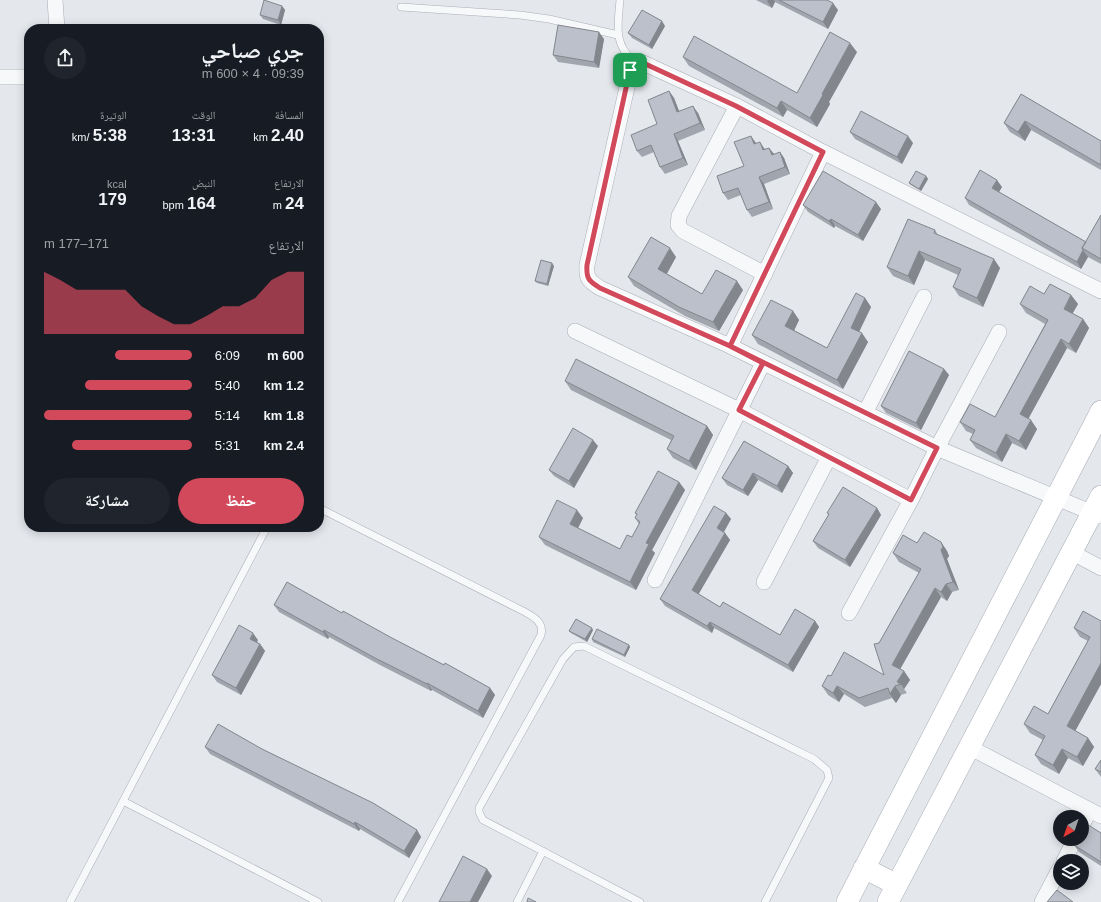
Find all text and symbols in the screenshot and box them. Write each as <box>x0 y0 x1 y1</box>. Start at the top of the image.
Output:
button: share <box>44 37 86 79</box>
text: جري صباحي <box>201 38 304 63</box>
pin <box>613 53 647 87</box>
icon: arrive <box>619 59 641 81</box>
text: 09:39 · 4 × 600 m <box>202 66 304 81</box>
text: الوتيرة <box>100 109 127 121</box>
text: الوقت <box>192 109 215 121</box>
text: المسافة <box>275 109 304 121</box>
text: 5:38 <box>93 126 127 145</box>
text: 13:31 <box>172 126 215 145</box>
text: 2.40 <box>271 126 304 145</box>
text: /km <box>72 131 93 143</box>
text: km <box>253 131 271 143</box>
text: النبض <box>192 177 215 189</box>
text: الارتفاع <box>274 177 304 189</box>
text: kcal <box>107 178 127 190</box>
text: 179 <box>98 190 127 209</box>
text: 164 <box>187 194 215 213</box>
text: 24 <box>285 194 304 213</box>
text: bpm <box>163 199 187 211</box>
text: m <box>273 199 285 211</box>
text: 171–177 m <box>44 236 109 251</box>
text: الارتفاع <box>269 238 304 253</box>
text: 6:09 <box>215 348 240 363</box>
text: 600 m <box>267 348 304 363</box>
text: 5:40 <box>215 378 240 393</box>
text: 1.2 km <box>264 378 304 393</box>
text: 5:14 <box>215 408 240 423</box>
text: 1.8 km <box>264 408 304 423</box>
text: 5:31 <box>215 438 240 453</box>
text: 2.4 km <box>264 438 304 453</box>
button: مشاركة <box>44 478 170 524</box>
button: حفظ <box>178 478 304 524</box>
north arrow <box>1053 810 1089 846</box>
map controls <box>1053 810 1089 890</box>
button: layers <box>1053 854 1089 890</box>

